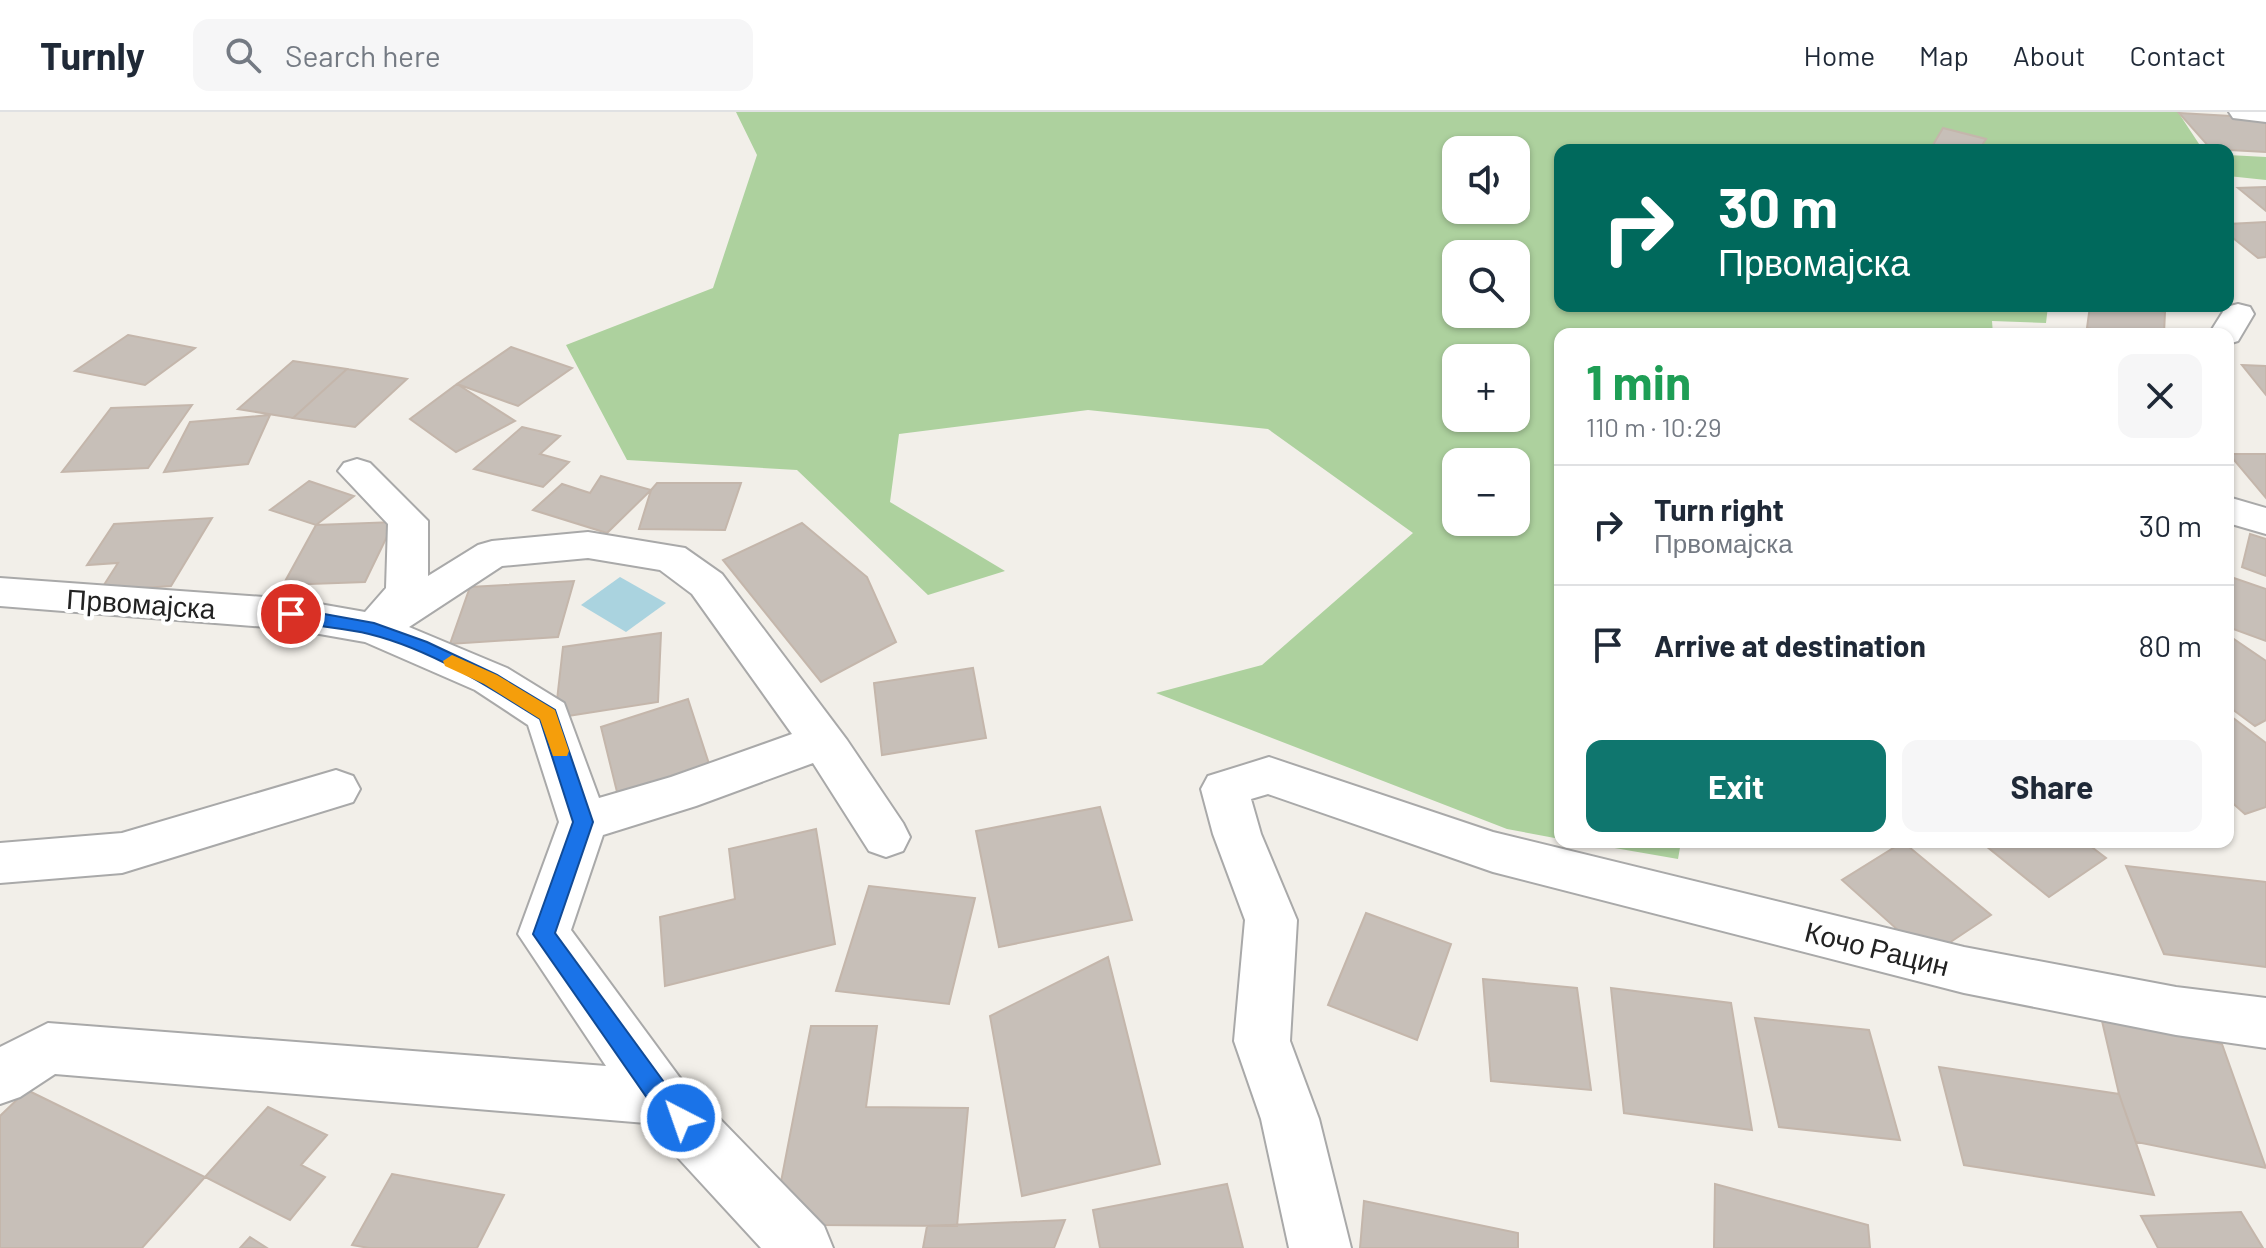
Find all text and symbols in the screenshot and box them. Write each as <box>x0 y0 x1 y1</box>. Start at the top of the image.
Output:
search box <box>193 19 753 91</box>
text: Turnly <box>40 32 145 78</box>
icon: search <box>221 33 265 77</box>
text: Search here <box>285 37 441 73</box>
text: Home <box>1804 38 1875 72</box>
text: Map <box>1919 38 1969 72</box>
text: About <box>2013 38 2085 72</box>
text: Contact <box>2129 38 2226 72</box>
map controls <box>1442 136 1530 536</box>
button: sound <box>1442 136 1530 224</box>
text: 30 m <box>1718 172 1838 239</box>
icon: right <box>1586 176 1690 280</box>
button: search <box>1442 240 1530 328</box>
text: Првомајска <box>1718 240 1910 283</box>
button: + <box>1442 344 1530 432</box>
text: 1 min <box>1586 352 1691 410</box>
button: close <box>2118 354 2202 438</box>
text: 110 m · 10:29 <box>1586 411 1722 442</box>
button: − <box>1442 448 1530 536</box>
text: Turn right <box>1654 491 1784 527</box>
icon: right <box>1586 503 1630 547</box>
text: 30 m <box>2139 507 2202 543</box>
text: Првомајска <box>1654 527 1793 558</box>
pin <box>257 580 325 648</box>
street label: Првомајска <box>65 581 217 625</box>
icon: arrive <box>269 592 313 636</box>
icon: arrive <box>1586 623 1630 667</box>
text: Arrive at destination <box>1654 627 1926 663</box>
text: 80 m <box>2139 627 2202 663</box>
button: Exit <box>1586 740 1886 832</box>
button: Share <box>1902 740 2202 832</box>
street label: Кочо Рацин <box>1802 914 1953 982</box>
position arrow <box>639 1076 723 1160</box>

